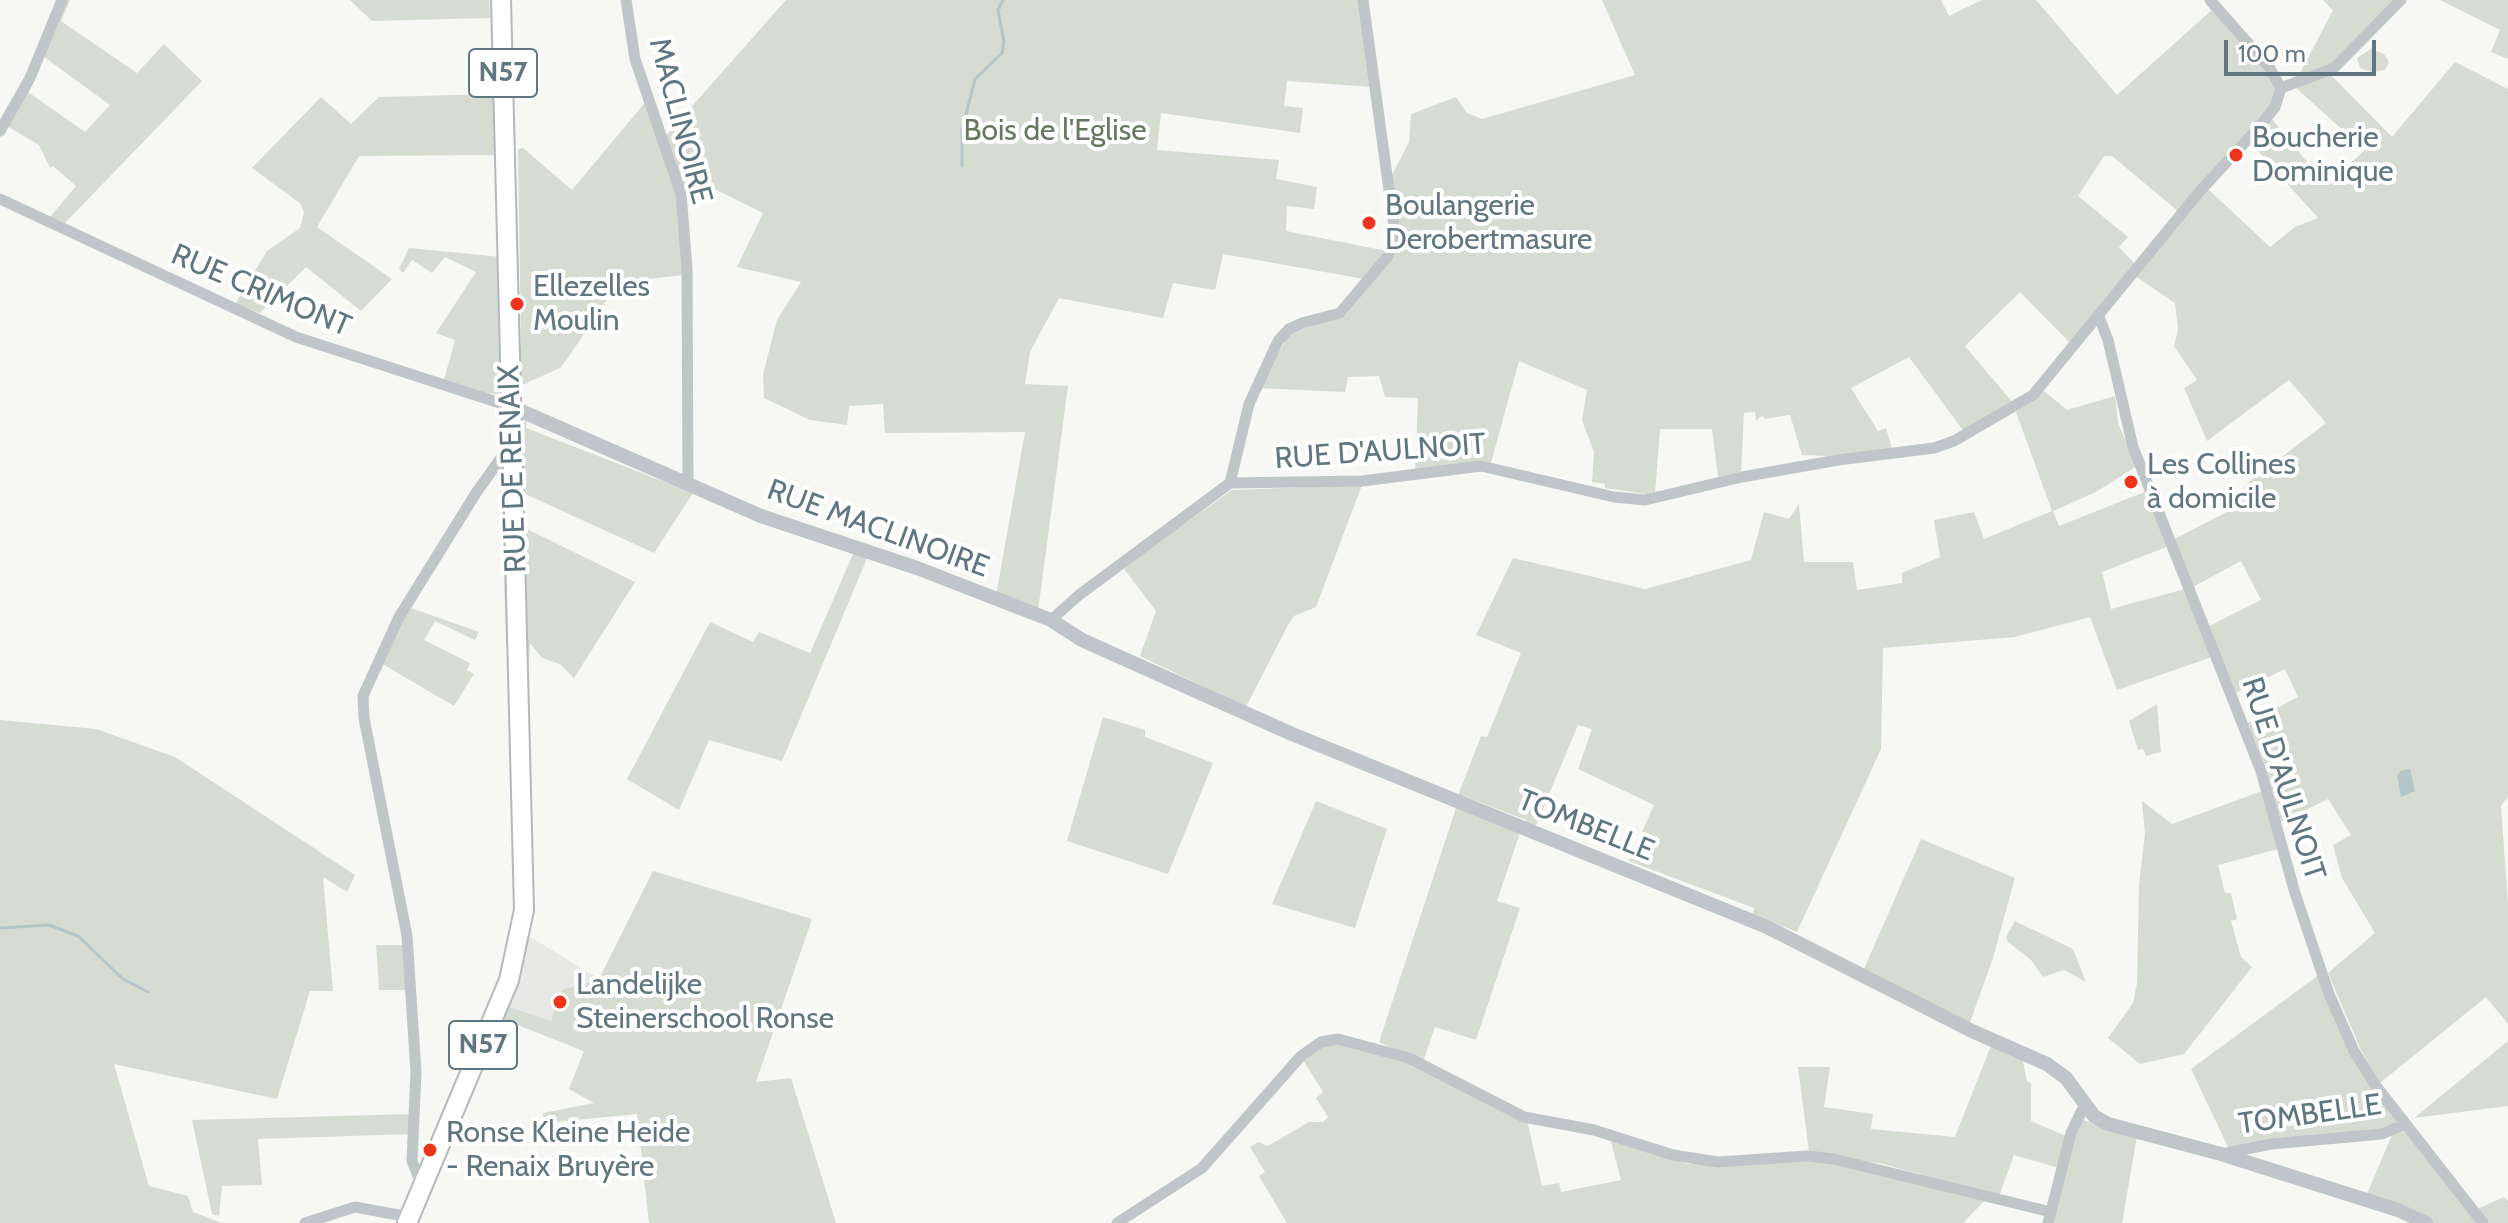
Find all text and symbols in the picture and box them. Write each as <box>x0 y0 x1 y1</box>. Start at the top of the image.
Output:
scale bar <box>2228 24 2380 74</box>
street label: MACLINOIRE <box>641 34 719 208</box>
text: 100 m <box>2238 39 2306 68</box>
road number: N57 <box>469 49 537 97</box>
park label: Bois de l'Eglise <box>964 113 1146 149</box>
place label: Boucherie Dominique <box>2252 120 2394 190</box>
marker: Boucherie Dominique <box>2227 146 2245 164</box>
place label: Boulangerie Derobertmasure <box>1385 188 1592 258</box>
marker: Boulangerie Derobertmasure <box>1360 214 1378 232</box>
street label: RUE CRIMONT <box>166 237 356 345</box>
place label: Ellezelles Moulin <box>533 269 650 340</box>
marker: Ellezelles Moulin <box>508 295 526 313</box>
street label: RUE DE RENAIX <box>491 364 535 574</box>
street label: RUE D'AULNOIT <box>1273 427 1487 477</box>
place label: Les Collines à domicile <box>2147 447 2296 518</box>
street label: RUE MACLINOIRE <box>762 472 994 586</box>
marker: Les Collines à domicile <box>2122 473 2140 491</box>
street label: RUE D'AULNOIT <box>2233 673 2333 885</box>
street label: TOMBELLE <box>1513 782 1659 870</box>
place label: Landelijke Steinerschool Ronse <box>576 967 834 1038</box>
marker: Landelijke Steinerschool Ronse <box>551 993 569 1011</box>
road number: N57 <box>449 1021 517 1069</box>
street label: TOMBELLE <box>2236 1087 2384 1143</box>
place label: Ronse Kleine Heide - Renaix Bruyère <box>446 1115 690 1186</box>
marker: Ronse Kleine Heide - Renaix Bruyère <box>421 1141 439 1159</box>

